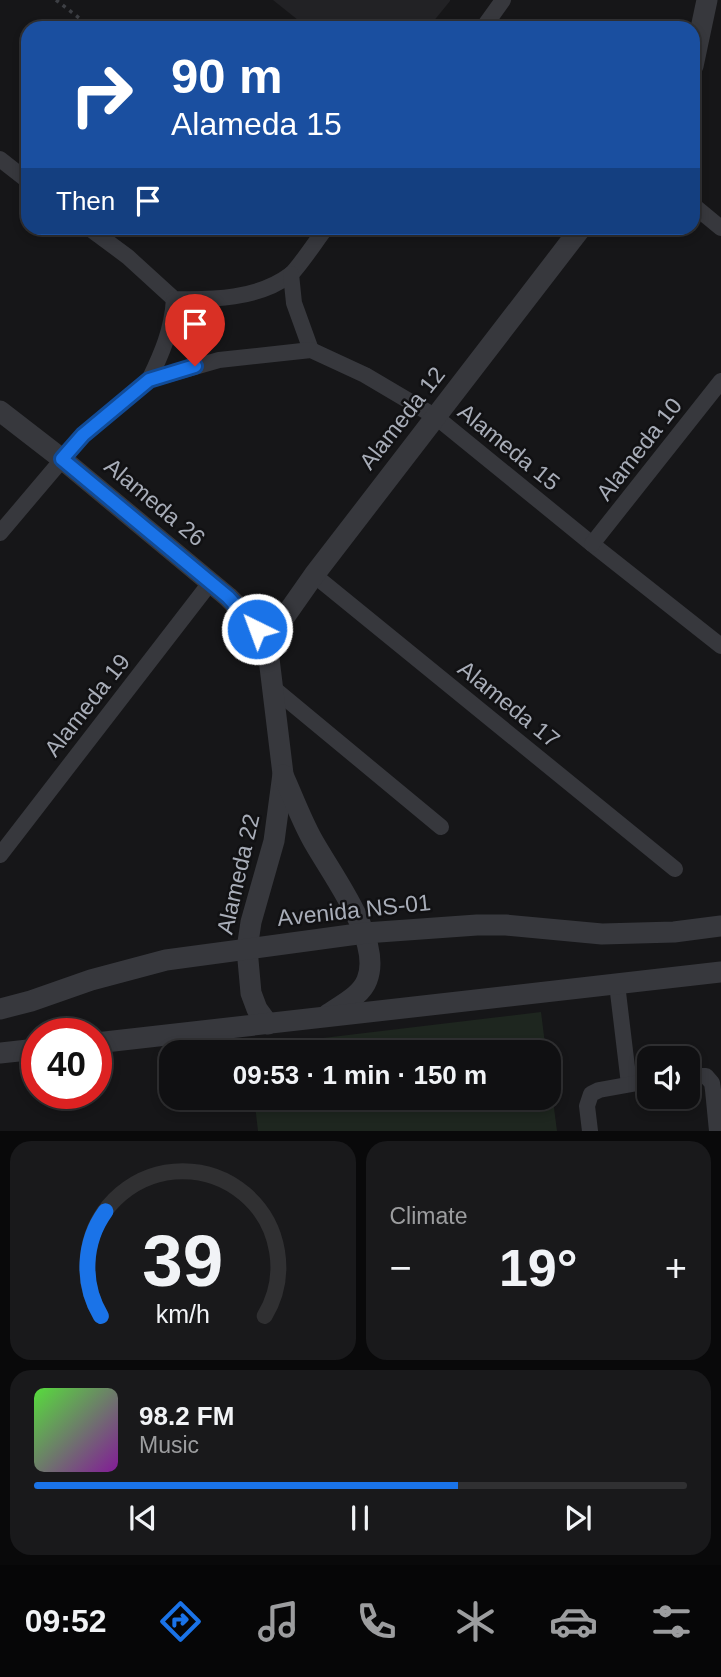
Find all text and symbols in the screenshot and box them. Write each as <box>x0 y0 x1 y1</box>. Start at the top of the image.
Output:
icon: right <box>56 49 147 140</box>
text: 90 m <box>171 49 283 103</box>
text: Alameda 15 <box>171 106 342 142</box>
icon: arrive <box>129 182 167 220</box>
text: Then <box>56 186 115 216</box>
pin <box>165 294 225 366</box>
icon: arrive <box>176 305 214 343</box>
street label: Alameda 12 <box>354 362 450 474</box>
street label: Alameda 10 <box>591 393 687 505</box>
street label: Alameda 15 <box>453 398 565 496</box>
street label: Alameda 26 <box>100 453 210 551</box>
position arrow <box>220 592 294 666</box>
street label: Alameda 19 <box>39 649 135 761</box>
street label: Alameda 17 <box>453 655 565 753</box>
street label: Alameda 22 <box>212 811 264 937</box>
street label: Avenida NS-01 <box>276 889 432 931</box>
speed limit sign: 40 <box>21 1018 112 1109</box>
map controls <box>637 1046 700 1109</box>
button: sound <box>637 1046 700 1109</box>
text: 09:53 · 1 min · 150 m <box>233 1060 487 1090</box>
text: Climate <box>390 1203 467 1229</box>
text: 39 <box>142 1221 223 1302</box>
text: 19° <box>499 1239 578 1297</box>
text: − <box>390 1247 412 1289</box>
text: + <box>665 1247 687 1289</box>
text: km/h <box>156 1300 210 1328</box>
text: 98.2 FM <box>139 1401 234 1431</box>
text: Music <box>139 1432 199 1458</box>
icon: previous <box>124 1499 162 1537</box>
icon: pause <box>341 1499 379 1537</box>
icon: next <box>559 1499 597 1537</box>
icon: directions <box>156 1597 205 1646</box>
icon: music <box>254 1597 303 1646</box>
icon: phone <box>352 1597 401 1646</box>
icon: climate <box>451 1597 500 1646</box>
icon: car <box>549 1597 598 1646</box>
icon: filters <box>647 1597 696 1646</box>
text: 09:52 <box>25 1603 106 1639</box>

